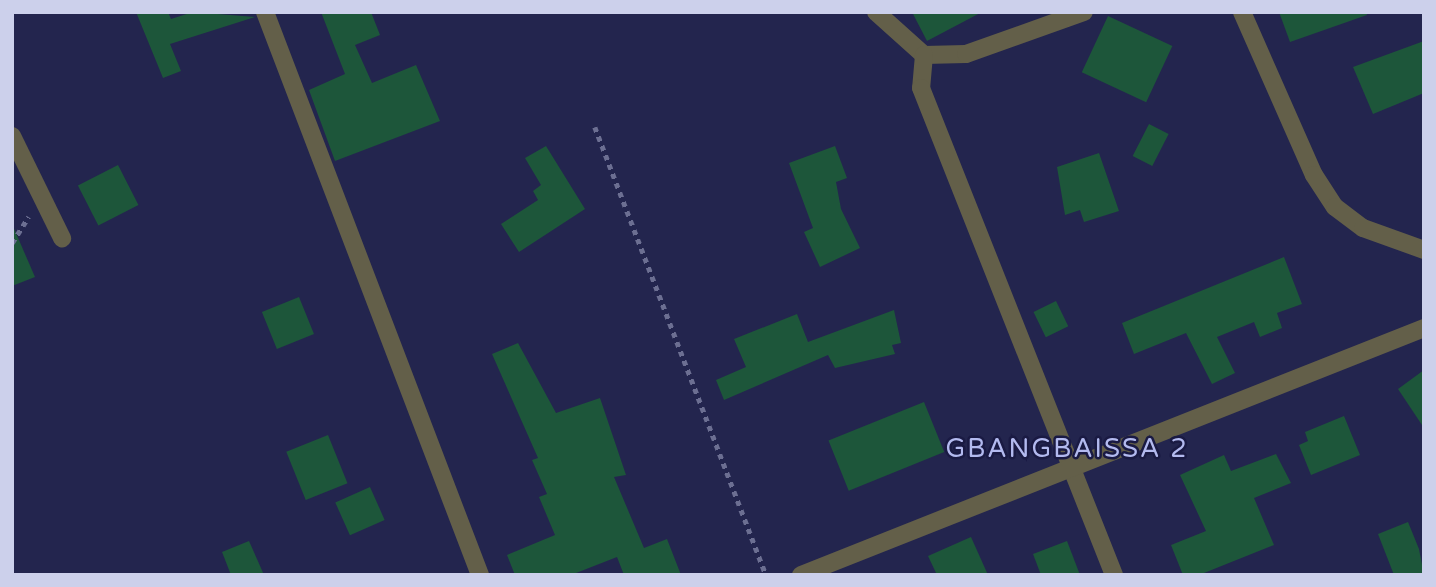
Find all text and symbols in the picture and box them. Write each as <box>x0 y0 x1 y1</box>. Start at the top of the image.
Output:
district label: GBANGBAISSA 2 <box>947 433 1187 465</box>

